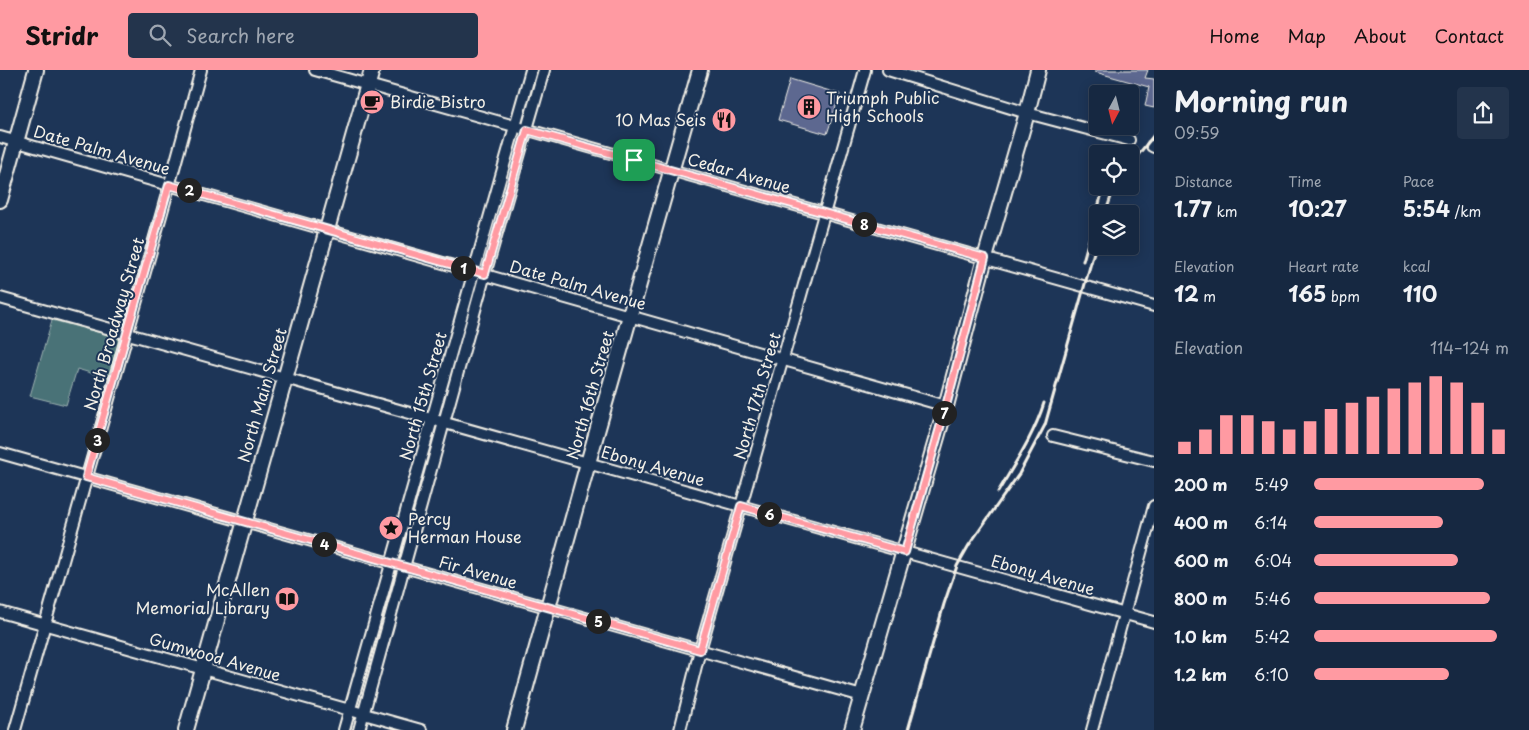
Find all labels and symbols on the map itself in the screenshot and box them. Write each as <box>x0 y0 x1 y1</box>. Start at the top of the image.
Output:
place label: Triumph Public High Schools <box>826 85 939 127</box>
north arrow <box>1089 85 1139 135</box>
cafe icon: Birdie Bistro <box>359 89 385 115</box>
place label: Birdie Bistro <box>390 89 486 113</box>
building icon: Triumph Public High Schools <box>796 94 822 120</box>
place label: 10 Mas Seis <box>615 107 706 131</box>
restaurant icon: 10 Mas Seis <box>711 107 737 133</box>
street label: Date Palm Avenue <box>31 118 174 180</box>
pin <box>613 139 655 181</box>
street label: Cedar Avenue <box>685 146 794 198</box>
pin: 2 <box>176 178 202 202</box>
pin: 8 <box>852 212 876 236</box>
street label: North Broadway Street <box>77 234 149 413</box>
street label: Date Palm Avenue <box>507 253 650 315</box>
pin: 1 <box>450 256 476 280</box>
street label: North Main Street <box>230 325 292 465</box>
street label: North 16th Street <box>559 327 619 462</box>
street label: North 15th Street <box>392 329 452 463</box>
street label: North 17th Street <box>726 329 786 462</box>
pin: 7 <box>932 400 956 426</box>
pin: 3 <box>84 428 110 452</box>
street label: Ebony Avenue <box>599 439 708 491</box>
pin: 6 <box>756 502 782 526</box>
place label: Percy Herman House <box>408 506 522 548</box>
place icon: Percy Herman House <box>378 515 404 541</box>
pin: 4 <box>312 532 336 556</box>
street label: Fir Avenue <box>436 548 521 594</box>
street label: Ebony Avenue <box>989 548 1098 600</box>
place label: McAllen Memorial Library <box>135 577 270 619</box>
library icon: McAllen Memorial Library <box>274 586 300 612</box>
pin: 5 <box>586 608 610 634</box>
street label: Gumwood Avenue <box>147 626 284 686</box>

